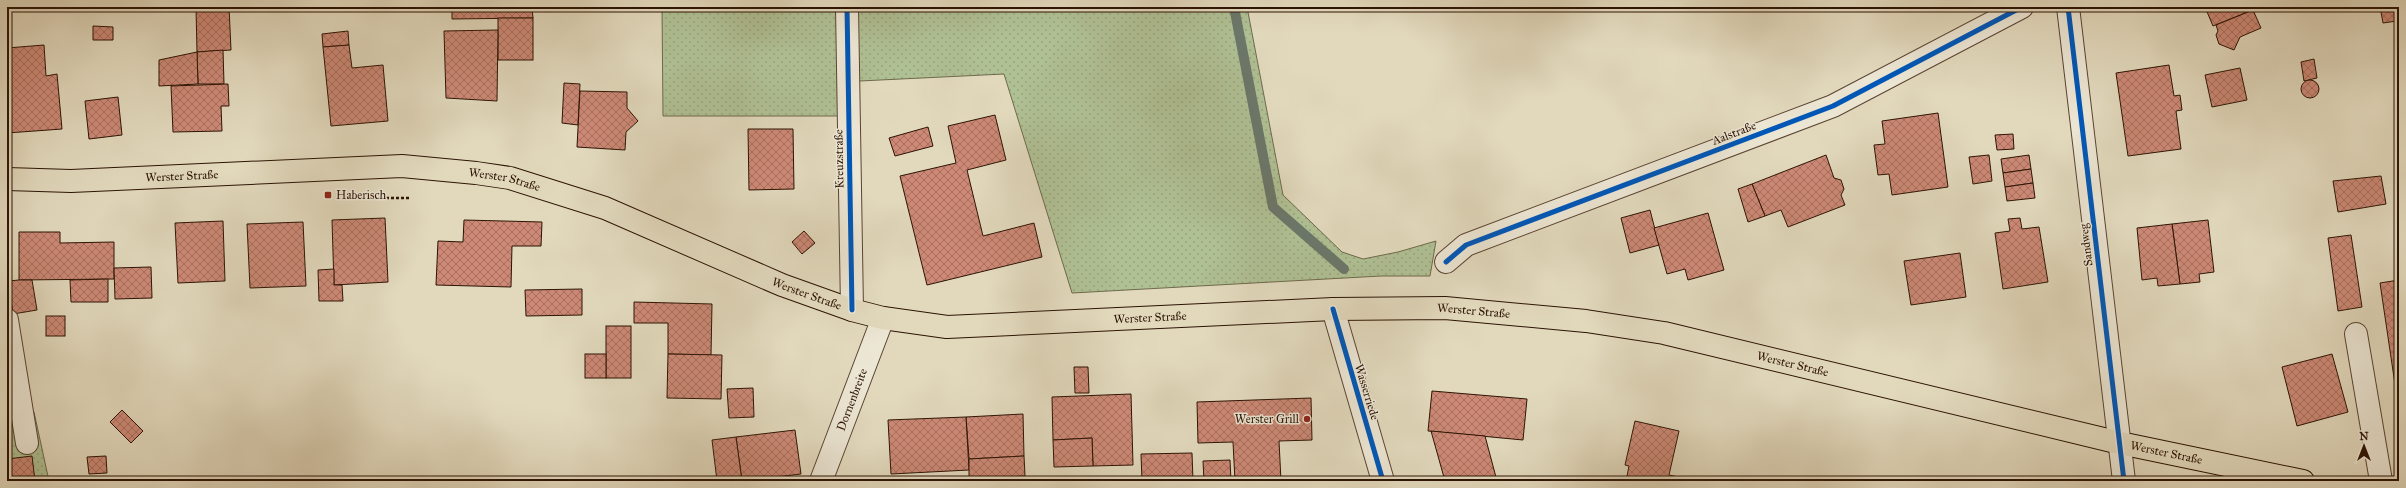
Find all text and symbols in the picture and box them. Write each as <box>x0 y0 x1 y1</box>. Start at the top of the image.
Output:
street label: Aalstraße <box>1709 118 1758 148</box>
street label: Kreuzstraße <box>831 129 847 189</box>
street label: Werster Straße <box>468 165 542 194</box>
street label: Werster Straße <box>145 167 219 185</box>
place label: Haberisch <box>336 188 387 202</box>
marker: Haberisch <box>323 190 333 200</box>
street label: Sandweg <box>2076 222 2097 267</box>
street label: Werster Straße <box>770 274 844 313</box>
street label: Werster Straße <box>1437 301 1511 321</box>
street label: Werster Straße <box>1113 309 1187 326</box>
street label: Werster Straße <box>1756 349 1830 379</box>
street label: Wasserriede <box>1352 362 1382 422</box>
street label: Dornenbreite <box>834 366 870 433</box>
place label: Werster Grill <box>1235 412 1300 426</box>
marker: Werster Grill <box>1302 414 1312 424</box>
north arrow <box>2344 426 2384 466</box>
text: N <box>2359 430 2369 443</box>
street label: Werster Straße <box>2129 438 2204 467</box>

